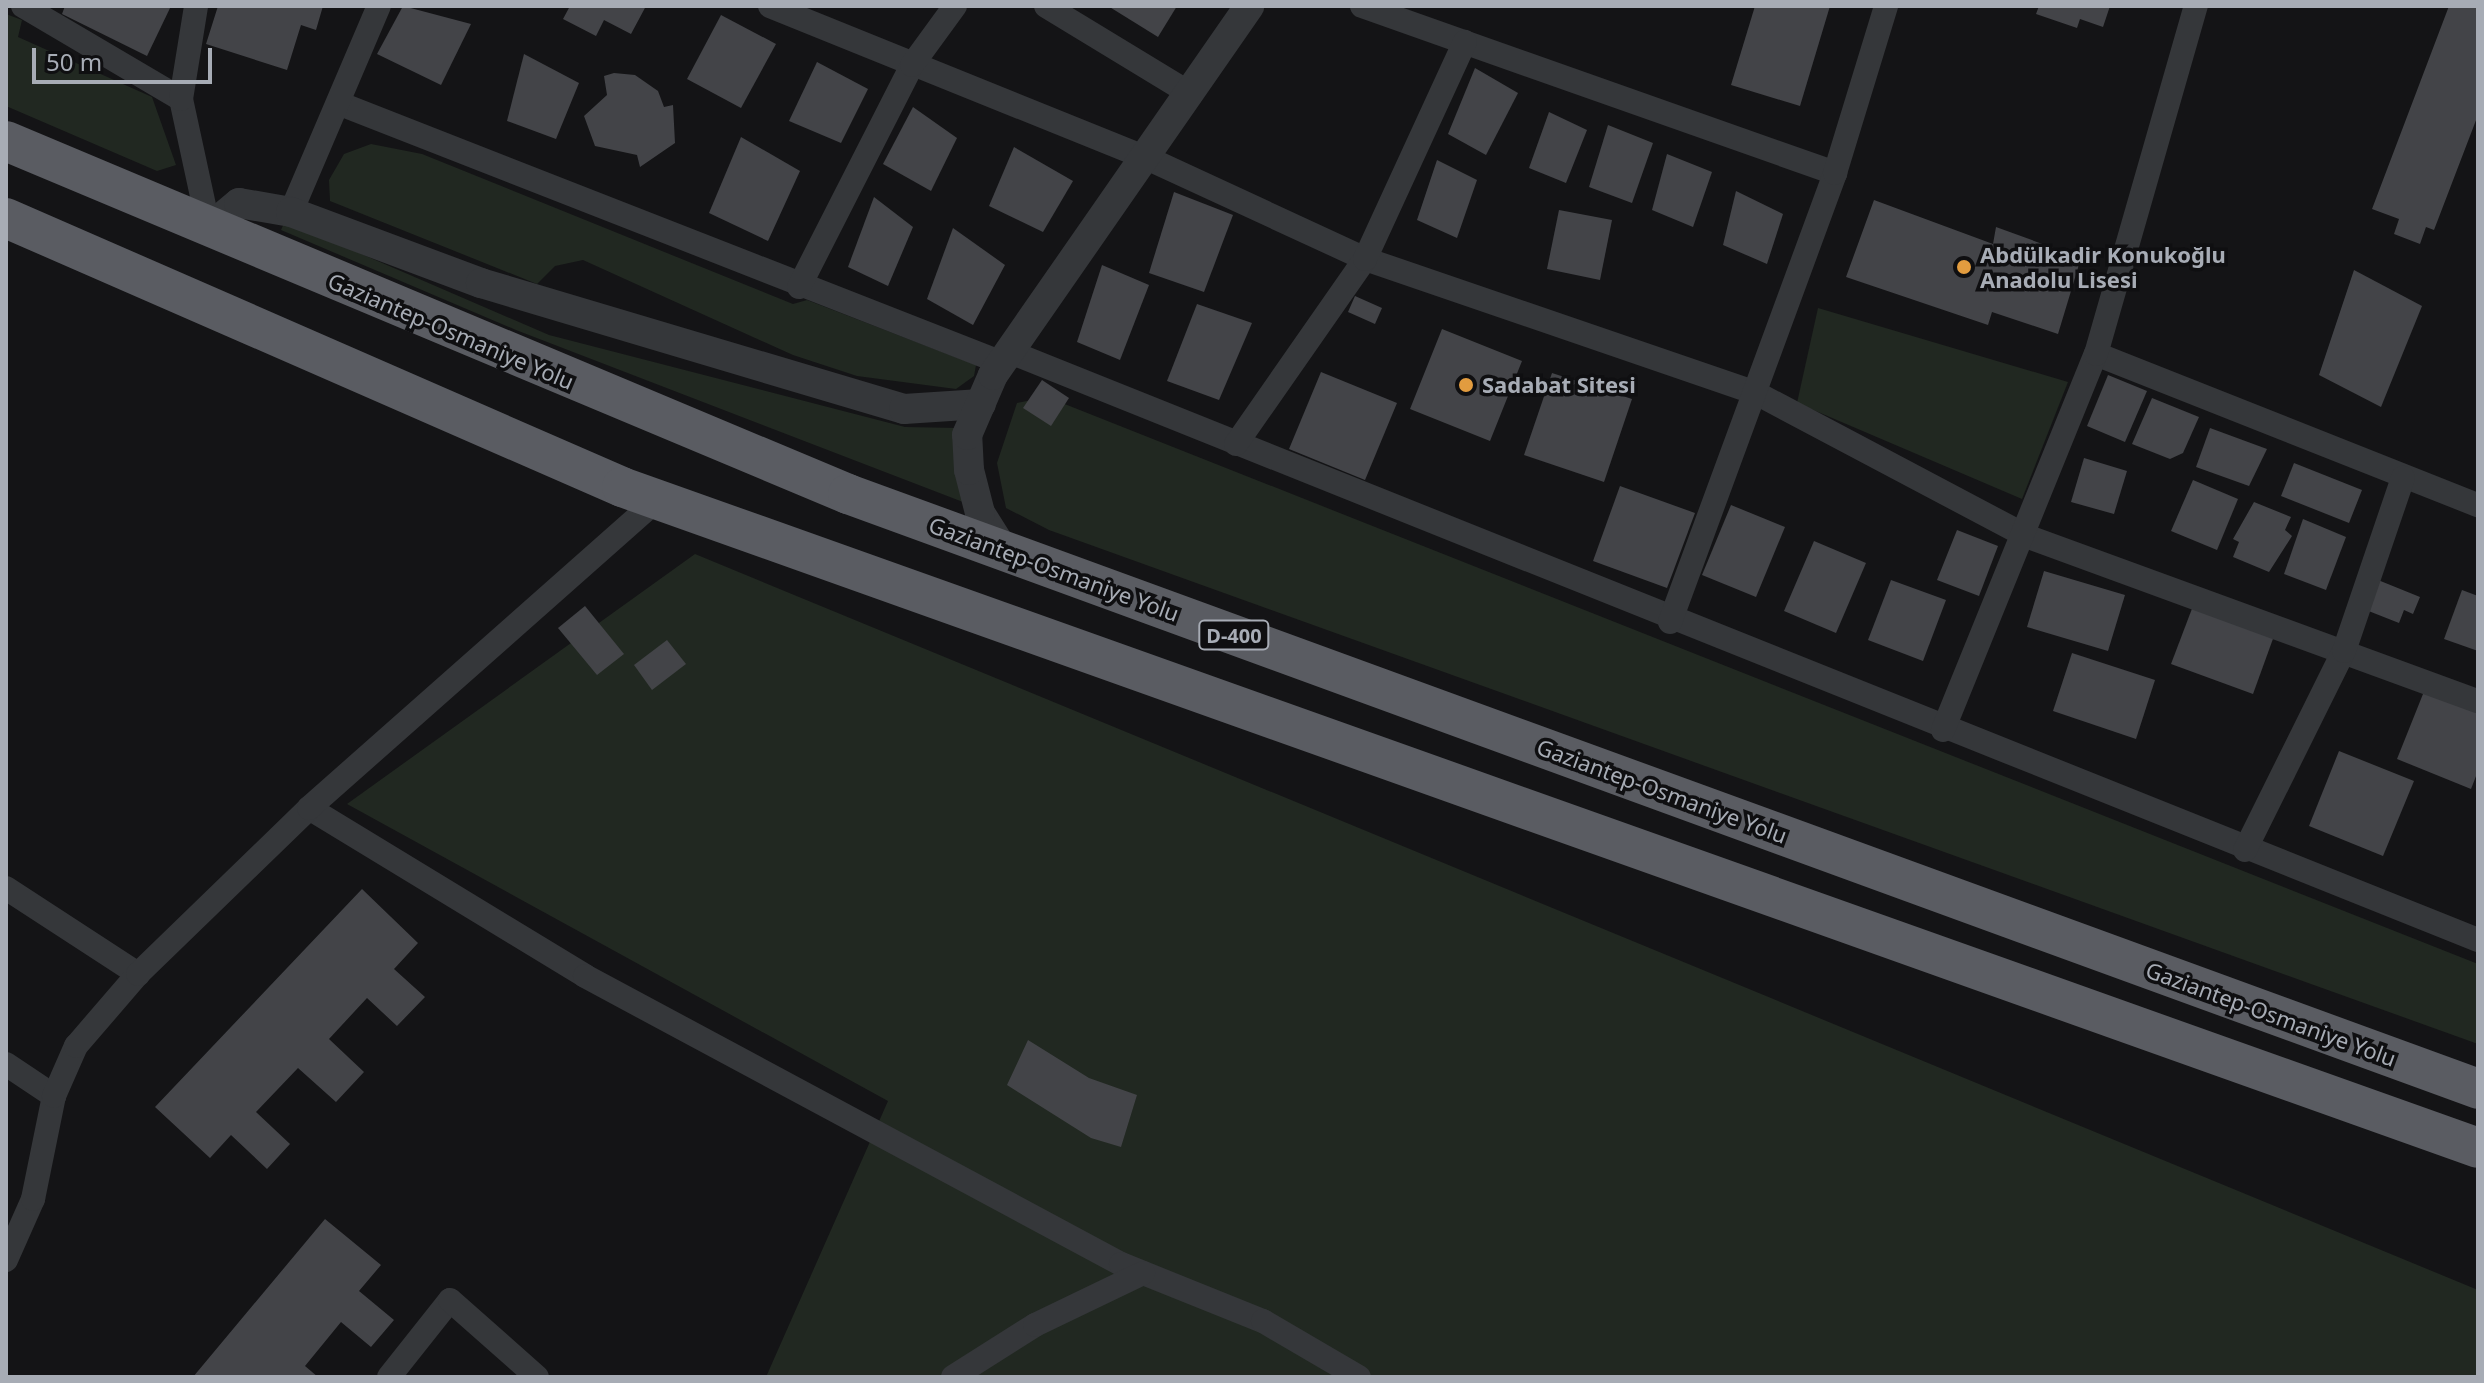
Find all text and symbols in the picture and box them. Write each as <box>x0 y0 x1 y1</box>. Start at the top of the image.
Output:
scale bar <box>36 32 216 82</box>
text: 50 m <box>46 45 102 78</box>
place label: Abdülkadir Konukoğlu Anadolu Lisesi <box>1980 241 2226 292</box>
marker: Abdülkadir Konukoğlu Anadolu Lisesi <box>1955 258 1973 276</box>
street label: Gaziantep-Osmaniye Yolu <box>324 267 578 395</box>
place label: Sadabat Sitesi <box>1482 372 1636 398</box>
marker: Sadabat Sitesi <box>1457 376 1475 394</box>
street label: Gaziantep-Osmaniye Yolu <box>925 511 1183 627</box>
road number: D-400 <box>1198 619 1270 651</box>
street label: Gaziantep-Osmaniye Yolu <box>1533 733 1791 849</box>
street label: Gaziantep-Osmaniye Yolu <box>2142 956 2400 1072</box>

